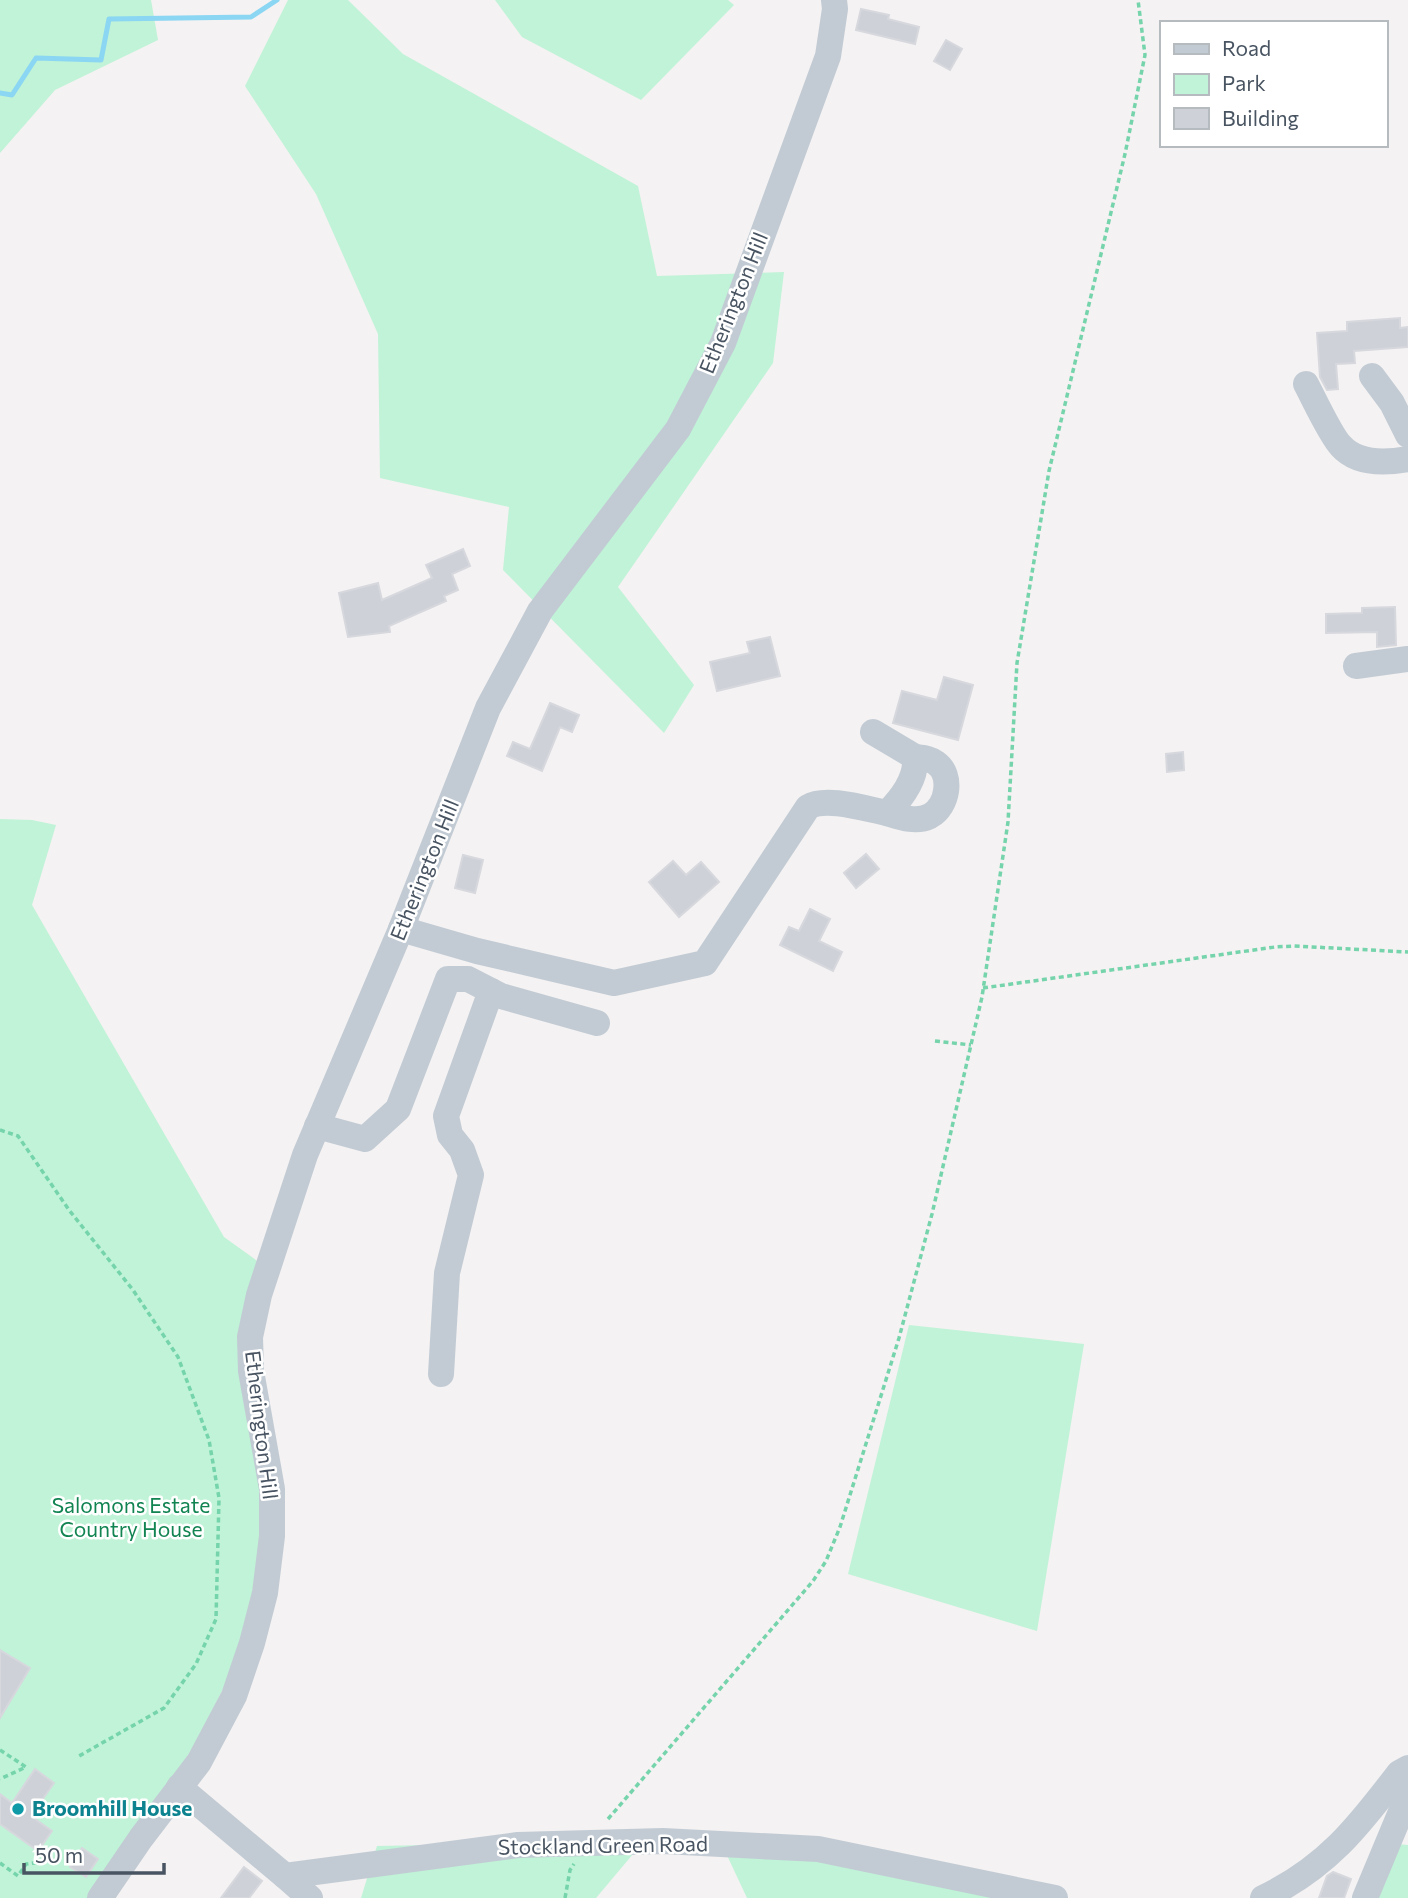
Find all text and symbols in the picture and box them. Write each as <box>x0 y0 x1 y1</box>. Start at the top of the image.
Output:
legend <box>1160 21 1387 147</box>
text: Road <box>1222 35 1271 60</box>
text: Park <box>1222 70 1266 95</box>
text: Building <box>1222 105 1299 130</box>
street label: Etherington Hill <box>693 228 772 377</box>
street label: Etherington Hill <box>384 795 463 944</box>
street label: Etherington Hill <box>241 1349 284 1501</box>
park label: Salomons Estate Country House <box>52 1492 210 1541</box>
place label: Broomhill House <box>32 1795 192 1820</box>
marker: Broomhill House <box>10 1801 26 1817</box>
street label: Stockland Green Road <box>498 1830 708 1859</box>
scale bar <box>24 1832 164 1876</box>
text: 50 m <box>35 1842 83 1867</box>

